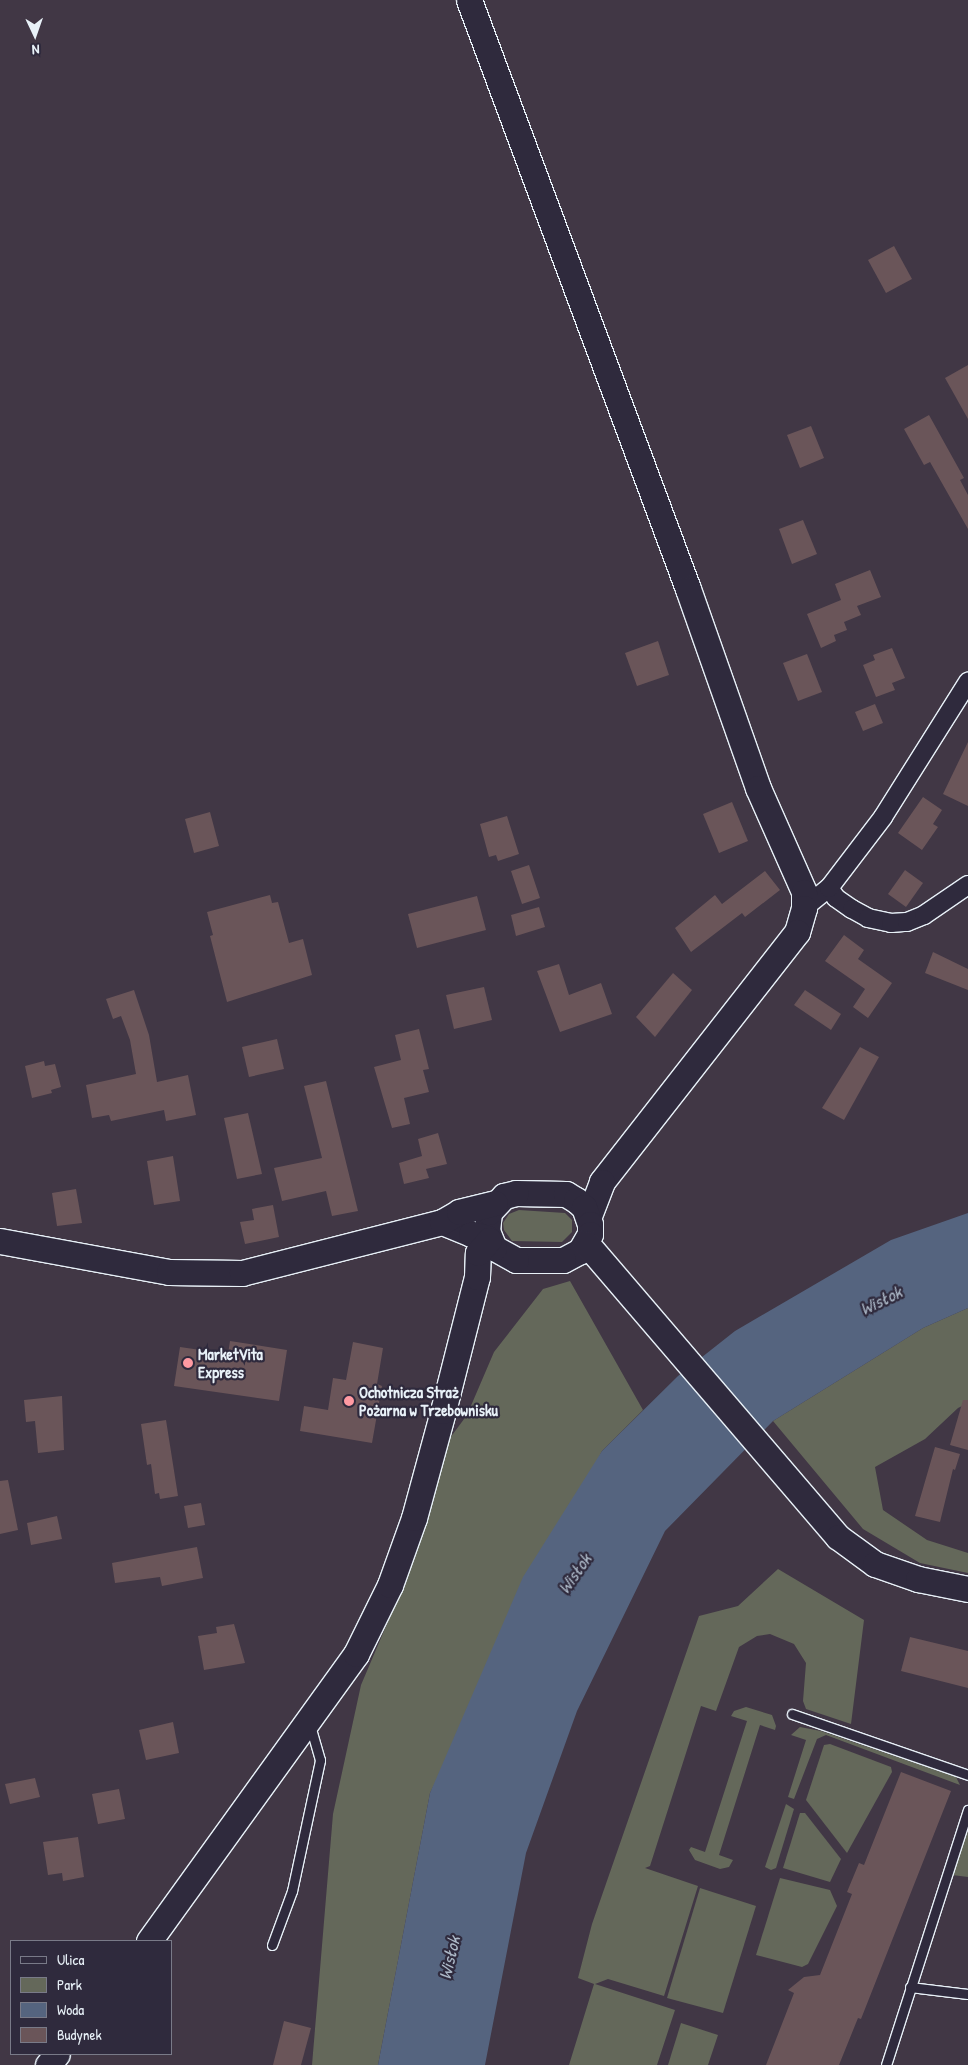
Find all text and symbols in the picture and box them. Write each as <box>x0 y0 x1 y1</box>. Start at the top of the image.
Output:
north arrow <box>10 10 60 60</box>
text: N <box>32 41 40 60</box>
water label: Wisłok <box>857 1282 905 1320</box>
place label: MarketVita Express <box>198 1344 263 1382</box>
marker: MarketVita Express <box>182 1357 194 1369</box>
place label: Ochotnicza Straż Pożarna w Trzebownisku <box>359 1382 498 1420</box>
marker: Ochotnicza Straż Pożarna w Trzebownisku <box>343 1395 355 1407</box>
water label: Wisłok <box>554 1550 596 1598</box>
water label: Wisłok <box>435 1934 465 1982</box>
legend <box>10 1940 172 2055</box>
text: Ulica <box>57 1949 84 1970</box>
text: Park <box>57 1974 82 1995</box>
text: Woda <box>57 1999 84 2020</box>
text: Budynek <box>57 2024 102 2045</box>

